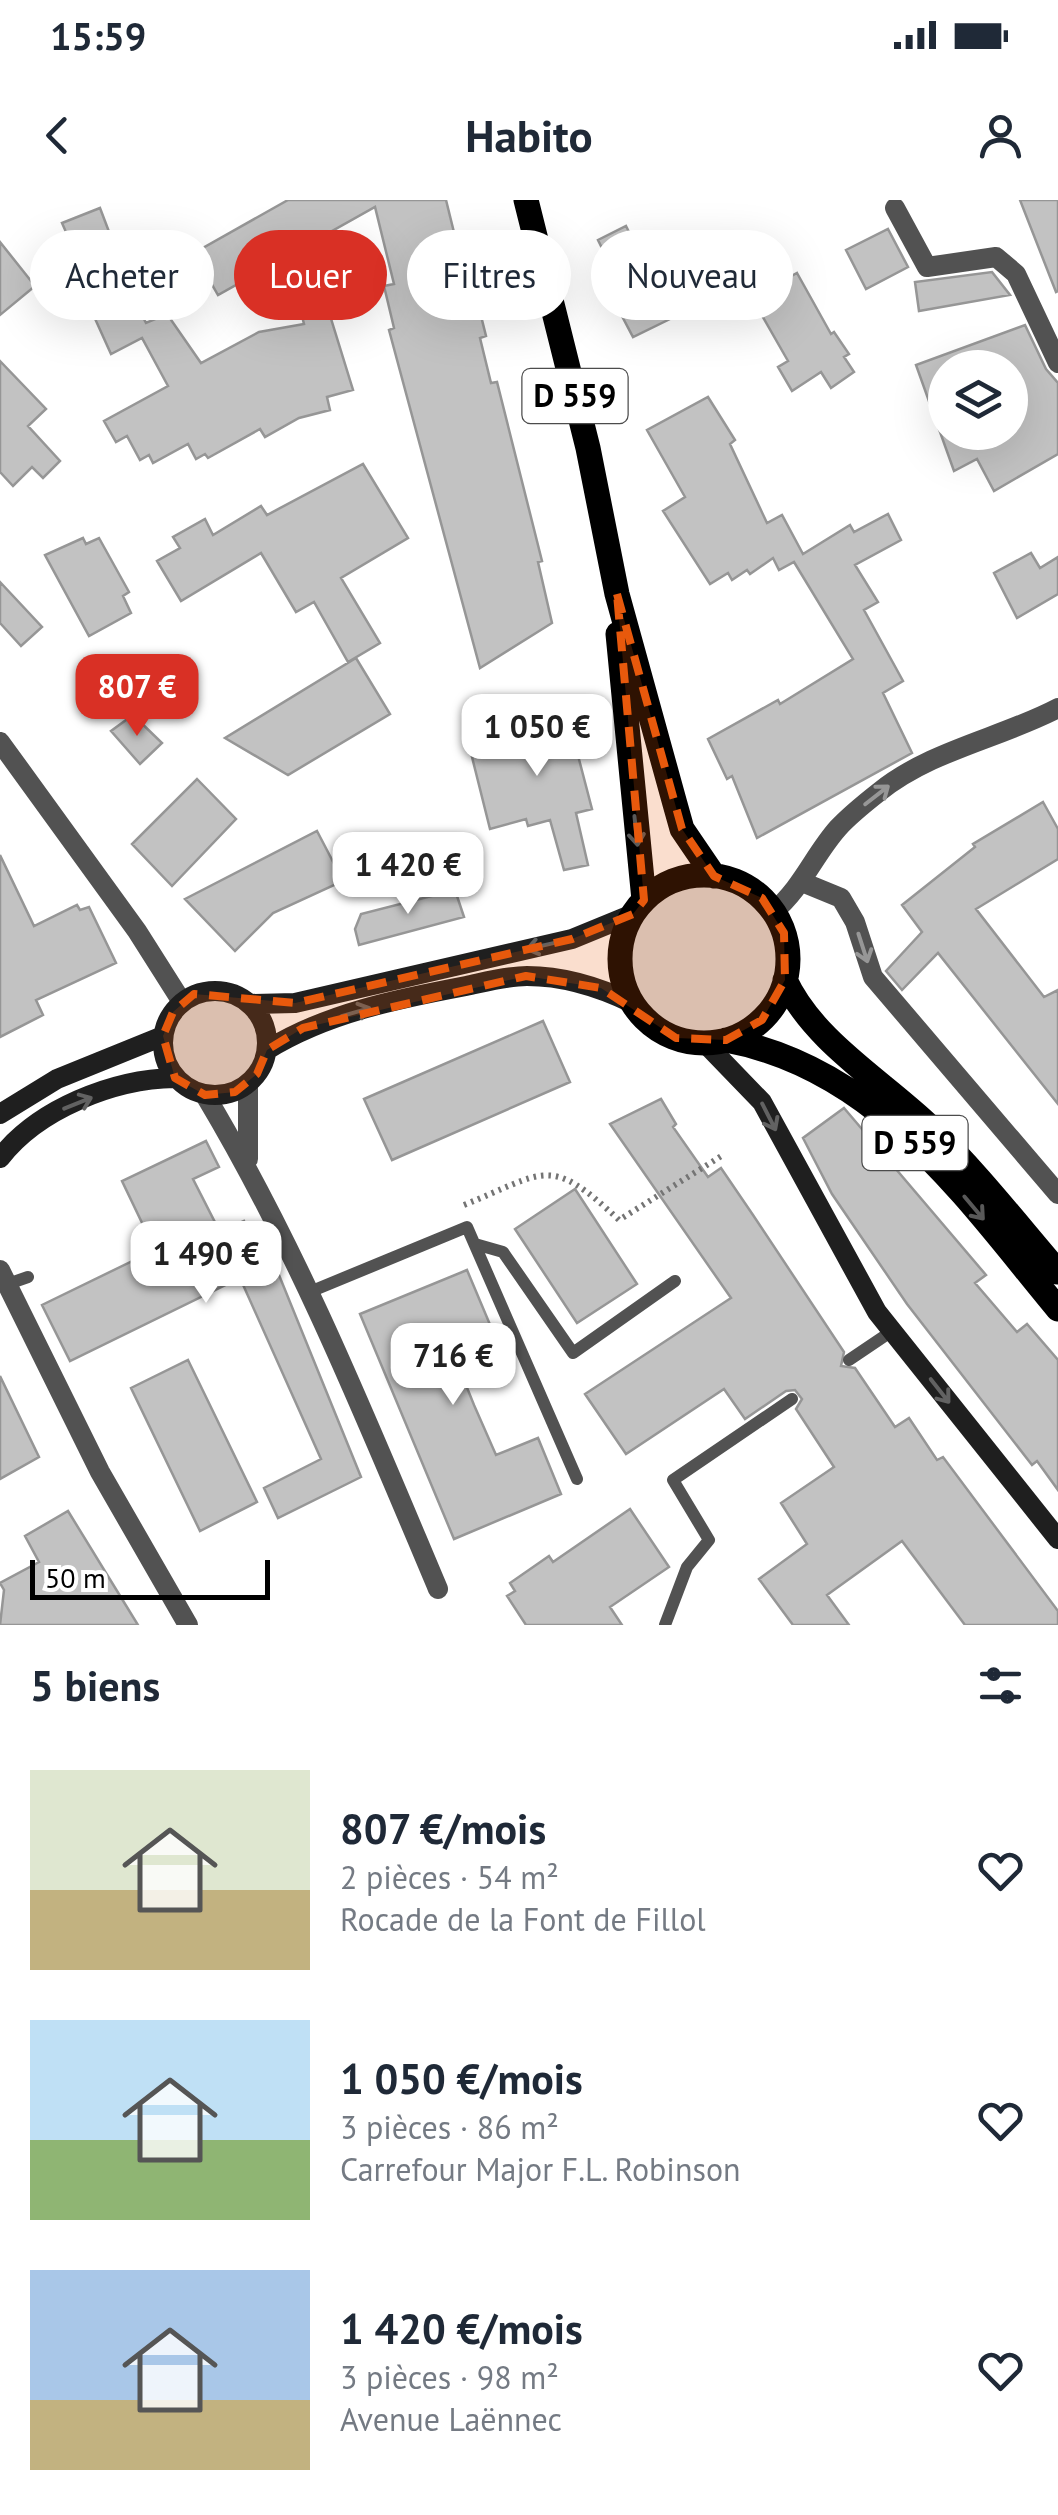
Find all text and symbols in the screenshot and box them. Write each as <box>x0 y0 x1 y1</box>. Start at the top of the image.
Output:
text: 15:59 <box>50 11 146 60</box>
text: Habito <box>465 106 593 164</box>
icon: back <box>30 108 85 163</box>
icon: person <box>973 108 1028 163</box>
chip: Acheter <box>30 230 214 320</box>
chip: Louer <box>234 230 387 320</box>
chip: Filtres <box>407 230 571 320</box>
chip: Nouveau <box>591 230 793 320</box>
map controls <box>928 350 1028 450</box>
button: layers <box>928 350 1028 450</box>
road number: D 559 <box>522 369 628 423</box>
pin: 807 € <box>67 654 207 739</box>
text: 807 € <box>98 665 176 707</box>
pin: 1 050 € <box>445 694 629 779</box>
text: 1 050 € <box>484 705 590 747</box>
one-way arrow <box>863 785 889 807</box>
one-way arrow <box>627 814 646 847</box>
pin: 1 420 € <box>316 832 500 917</box>
text: 1 420 € <box>355 843 461 885</box>
one-way arrow <box>856 932 874 964</box>
one-way arrow <box>526 938 558 956</box>
one-way arrow <box>340 1001 371 1020</box>
one-way arrow <box>62 1092 93 1110</box>
one-way arrow <box>760 1101 779 1131</box>
road number: D 559 <box>862 1116 968 1170</box>
one-way arrow <box>963 1195 985 1221</box>
pin: 1 490 € <box>114 1221 298 1306</box>
text: 1 490 € <box>153 1232 259 1274</box>
pin: 716 € <box>383 1323 523 1408</box>
text: 716 € <box>413 1334 493 1376</box>
one-way arrow <box>929 1378 951 1404</box>
scale bar <box>30 1555 270 1600</box>
text: 50 m <box>45 1559 106 1596</box>
text: 5 biens <box>30 1658 160 1713</box>
icon: filters <box>973 1658 1028 1713</box>
text: 807 €/mois <box>340 1801 546 1856</box>
icon: home <box>110 1810 230 1930</box>
icon: heart <box>973 1843 1028 1898</box>
text: 2 pièces · 54 m² <box>340 1856 559 1898</box>
text: Rocade de la Font de Fillol <box>340 1898 706 1940</box>
text: 1 050 €/mois <box>340 2051 583 2106</box>
icon: home <box>110 2060 230 2180</box>
icon: heart <box>973 2093 1028 2148</box>
text: 3 pièces · 86 m² <box>340 2106 559 2148</box>
text: Carrefour Major F.L. Robinson <box>340 2148 741 2190</box>
text: 1 420 €/mois <box>340 2301 583 2356</box>
icon: home <box>110 2310 230 2430</box>
icon: heart <box>973 2343 1028 2398</box>
text: 3 pièces · 98 m² <box>340 2356 559 2398</box>
text: Avenue Laënnec <box>340 2398 562 2440</box>

